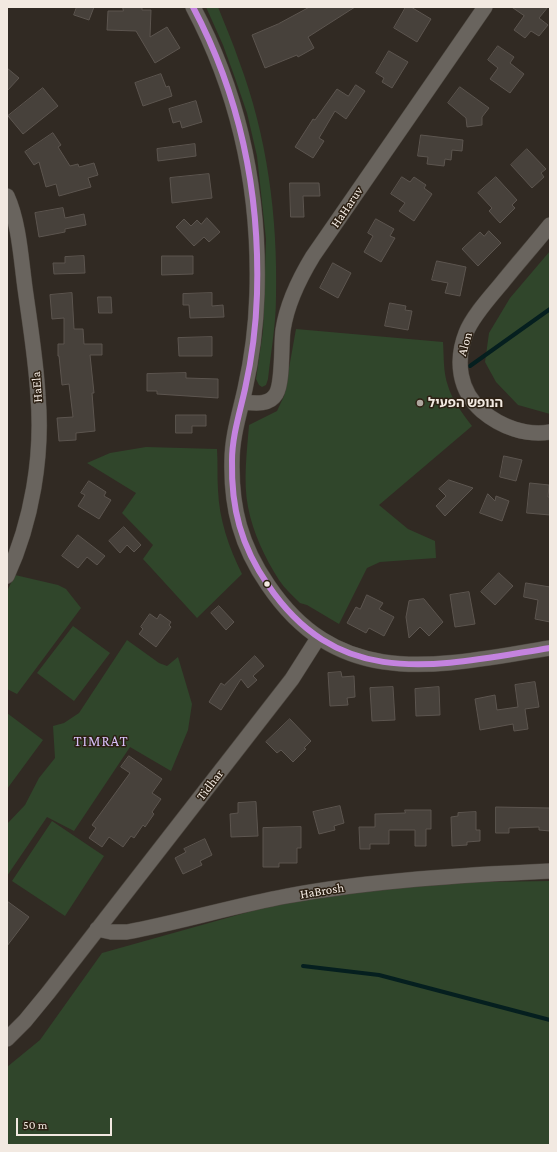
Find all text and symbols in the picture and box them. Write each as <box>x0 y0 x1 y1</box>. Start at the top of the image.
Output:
street label: HaHaruv <box>328 183 366 231</box>
street label: Alon <box>454 330 476 358</box>
street label: HaEla <box>28 371 46 403</box>
place label: הנופש הפעיל <box>428 395 503 411</box>
marker: הנופש הפעיל <box>415 398 425 408</box>
unlabelled marker <box>262 579 272 589</box>
district label: TIMRAT <box>73 732 129 750</box>
street label: Tidhar <box>193 766 227 804</box>
street label: HaBrosh <box>299 880 345 902</box>
scale bar <box>18 1110 114 1136</box>
text: 50 m <box>23 1118 47 1132</box>

